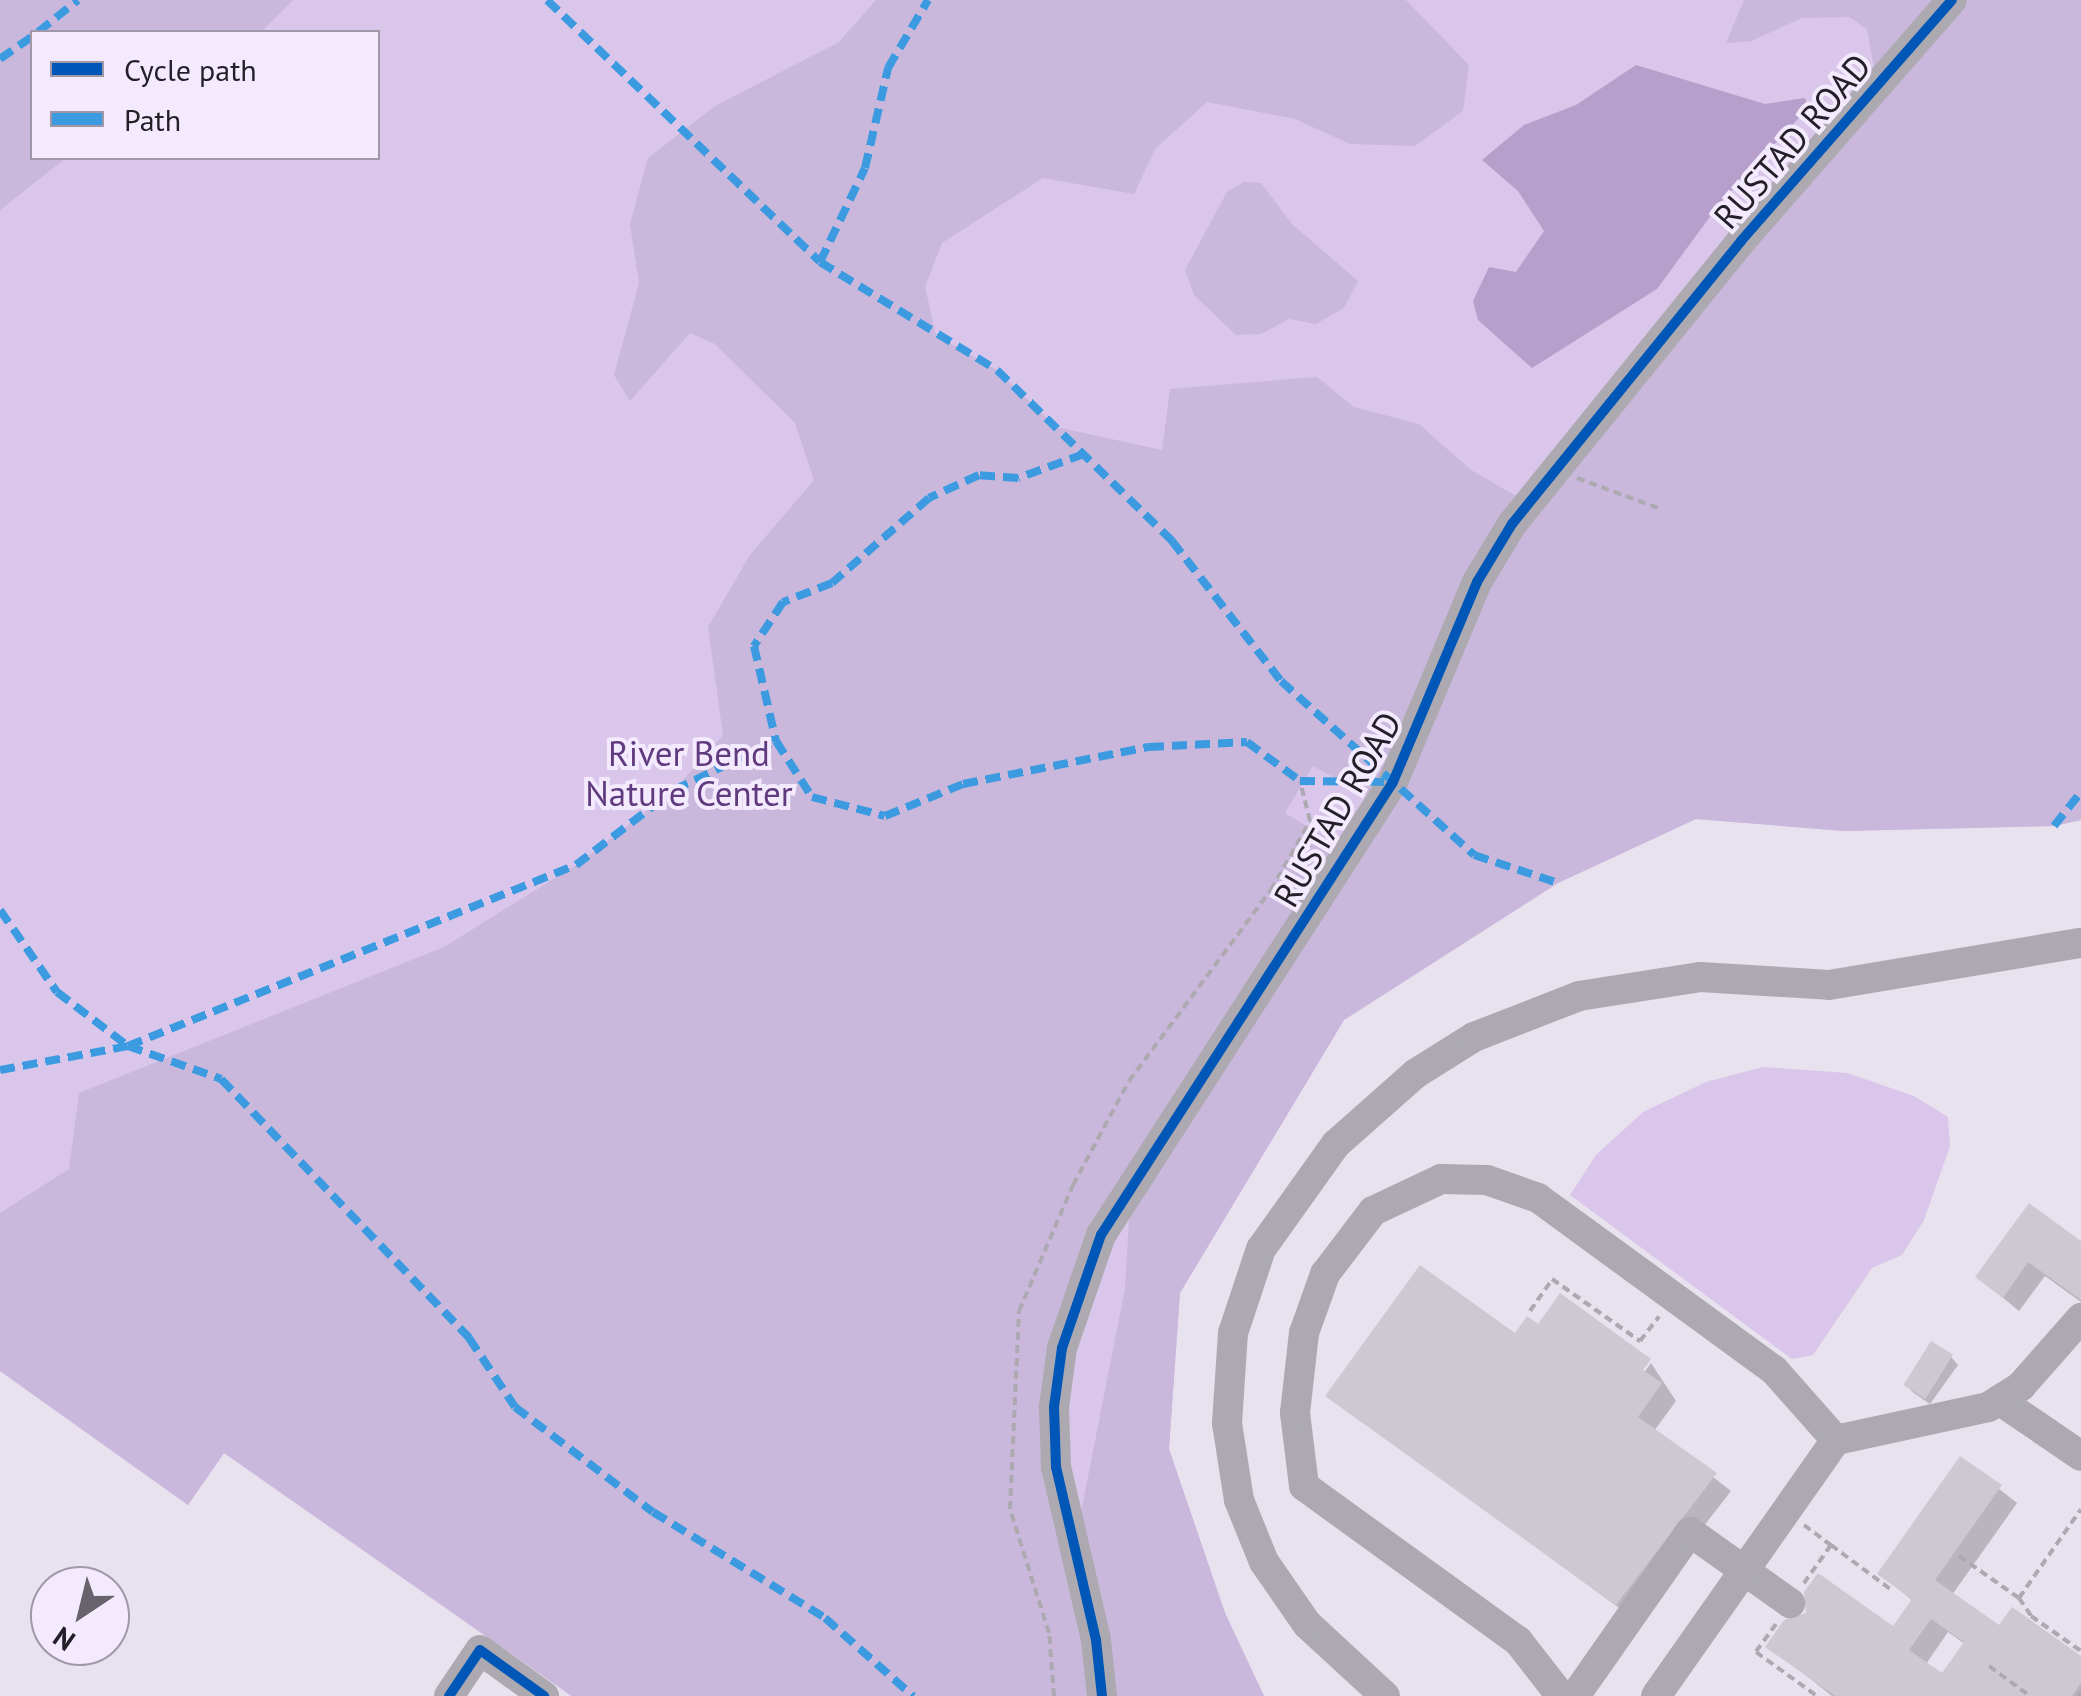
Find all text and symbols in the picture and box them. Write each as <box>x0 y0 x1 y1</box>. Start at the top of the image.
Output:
legend <box>30 30 380 160</box>
street label: RUSTAD ROAD <box>1705 45 1879 237</box>
text: Cycle path <box>124 50 257 89</box>
text: Path <box>124 100 181 139</box>
street label: RUSTAD ROAD <box>1264 704 1410 914</box>
park label: River Bend Nature Center <box>585 732 793 814</box>
north arrow <box>30 1566 130 1666</box>
text: N <box>46 1619 82 1660</box>

